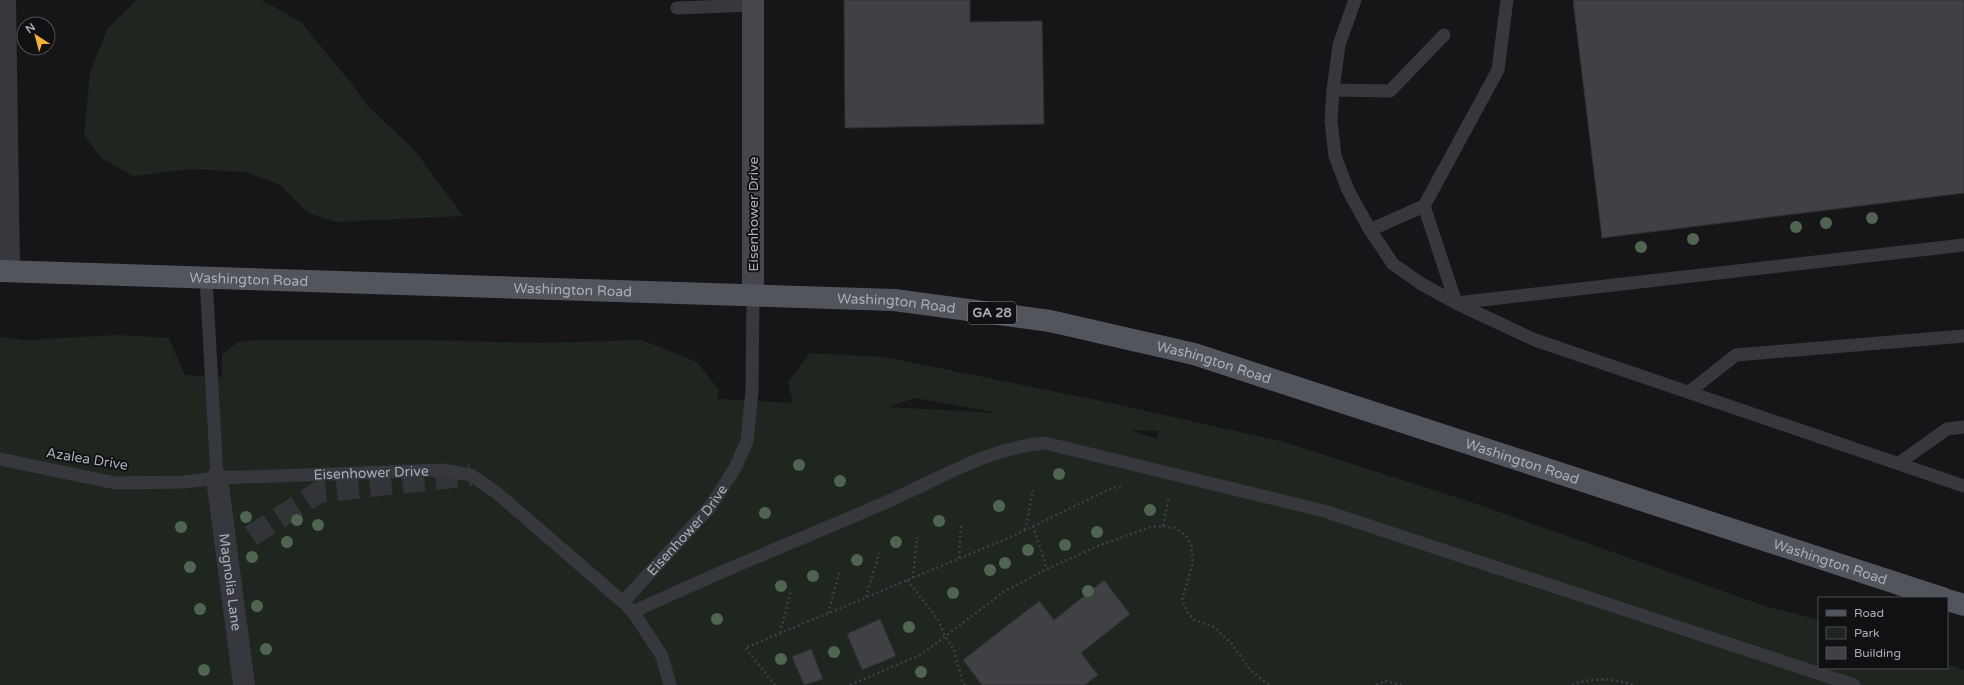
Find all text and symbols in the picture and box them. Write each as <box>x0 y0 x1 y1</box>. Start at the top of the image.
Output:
north arrow <box>16 16 56 56</box>
text: N <box>23 20 38 36</box>
street label: Eisenhower Drive <box>745 156 762 271</box>
street label: Washington Road <box>189 269 308 289</box>
street label: Washington Road <box>513 279 632 300</box>
street label: Washington Road <box>837 290 956 317</box>
road number: GA 28 <box>968 302 1016 324</box>
street label: Washington Road <box>1155 337 1273 387</box>
street label: Washington Road <box>1463 435 1581 488</box>
street label: Azalea Drive <box>45 444 129 474</box>
street label: Eisenhower Drive <box>313 462 429 483</box>
street label: Eisenhower Drive <box>643 481 731 579</box>
street label: Magnolia Lane <box>216 532 245 632</box>
street label: Washington Road <box>1771 535 1889 588</box>
legend <box>1818 597 1948 669</box>
text: Road <box>1854 606 1884 620</box>
text: Park <box>1854 626 1880 640</box>
text: Building <box>1854 646 1901 660</box>

